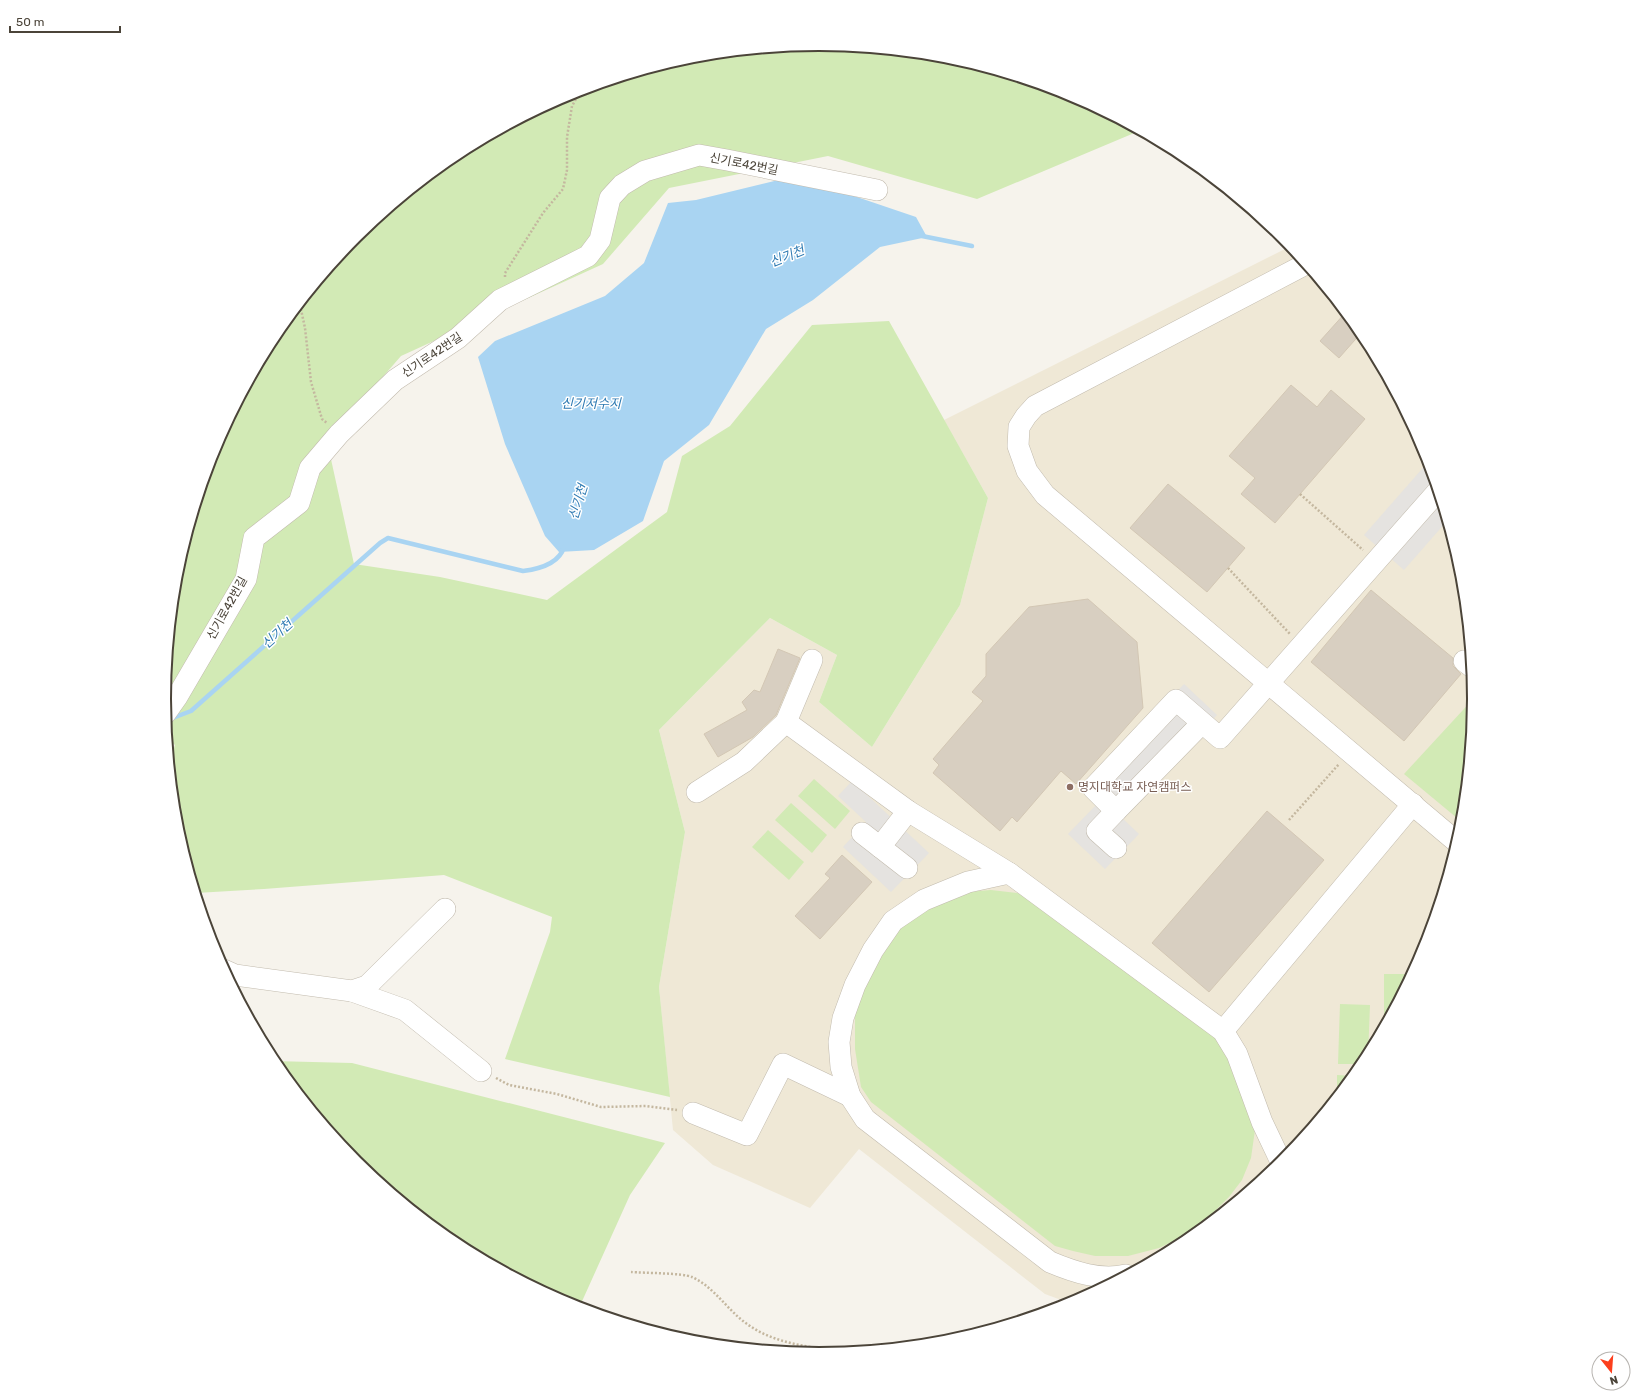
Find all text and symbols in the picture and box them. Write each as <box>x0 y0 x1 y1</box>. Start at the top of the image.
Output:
scale bar <box>10 8 120 34</box>
text: 50 m <box>16 15 44 29</box>
street label: 신기로42번길 <box>708 150 780 178</box>
water label: 신기천 <box>768 242 807 270</box>
street label: 신기로42번길 <box>399 330 465 380</box>
water label: 신기저수지 <box>561 396 622 411</box>
water label: 신기천 <box>566 482 591 521</box>
street label: 신기로42번길 <box>204 574 250 642</box>
water label: 신기천 <box>259 616 296 652</box>
place label: 명지대학교 자연캠퍼스 <box>1078 780 1191 794</box>
marker: 명지대학교 자연캠퍼스 <box>1065 782 1075 792</box>
north arrow <box>1591 1351 1631 1391</box>
text: N <box>1608 1373 1619 1387</box>

